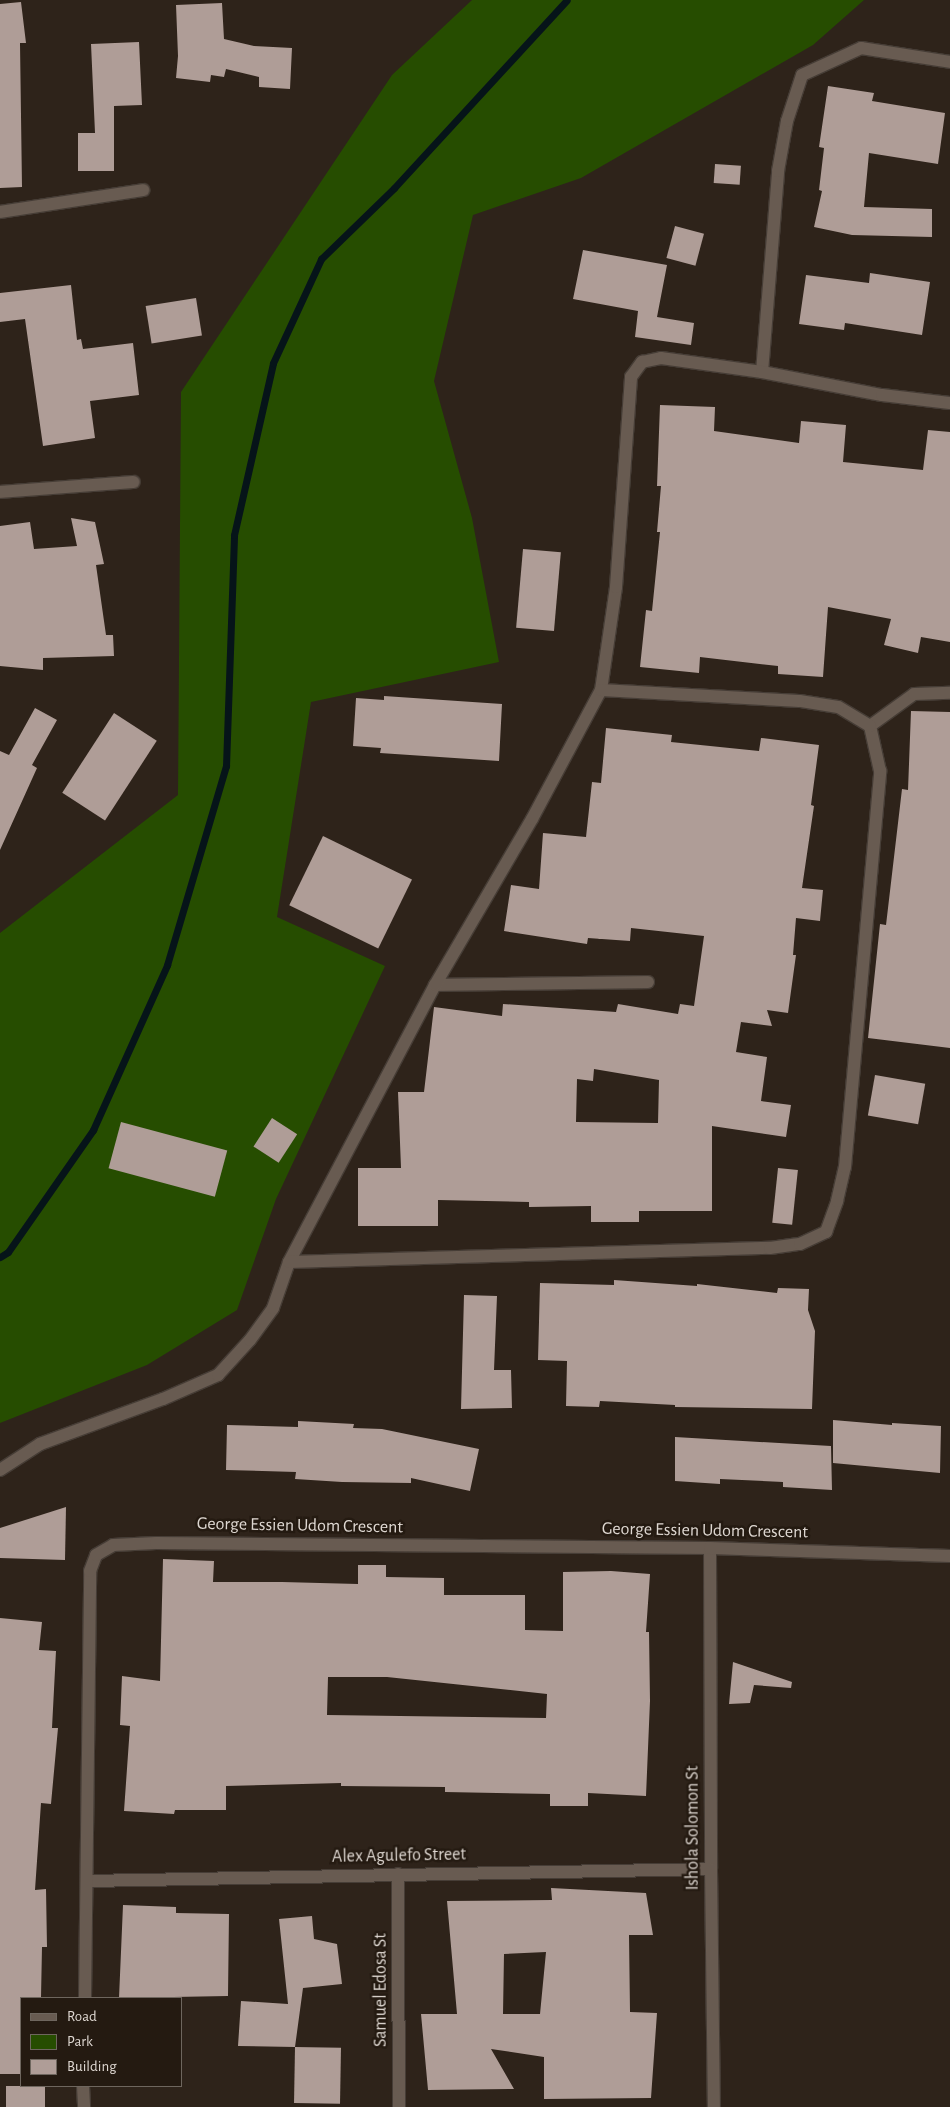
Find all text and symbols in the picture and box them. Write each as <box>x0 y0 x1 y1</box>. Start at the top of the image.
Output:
street label: George Essien Udom Crescent <box>197 1513 403 1539</box>
street label: George Essien Udom Crescent <box>602 1518 808 1544</box>
street label: Ishola Solomon St <box>682 1766 704 1890</box>
street label: Alex Agulefo Street <box>332 1844 466 1868</box>
street label: Samuel Edosa St <box>370 1933 392 2047</box>
legend <box>20 1997 182 2087</box>
text: Road <box>67 2009 97 2024</box>
text: Park <box>67 2034 93 2049</box>
text: Building <box>67 2059 117 2074</box>

